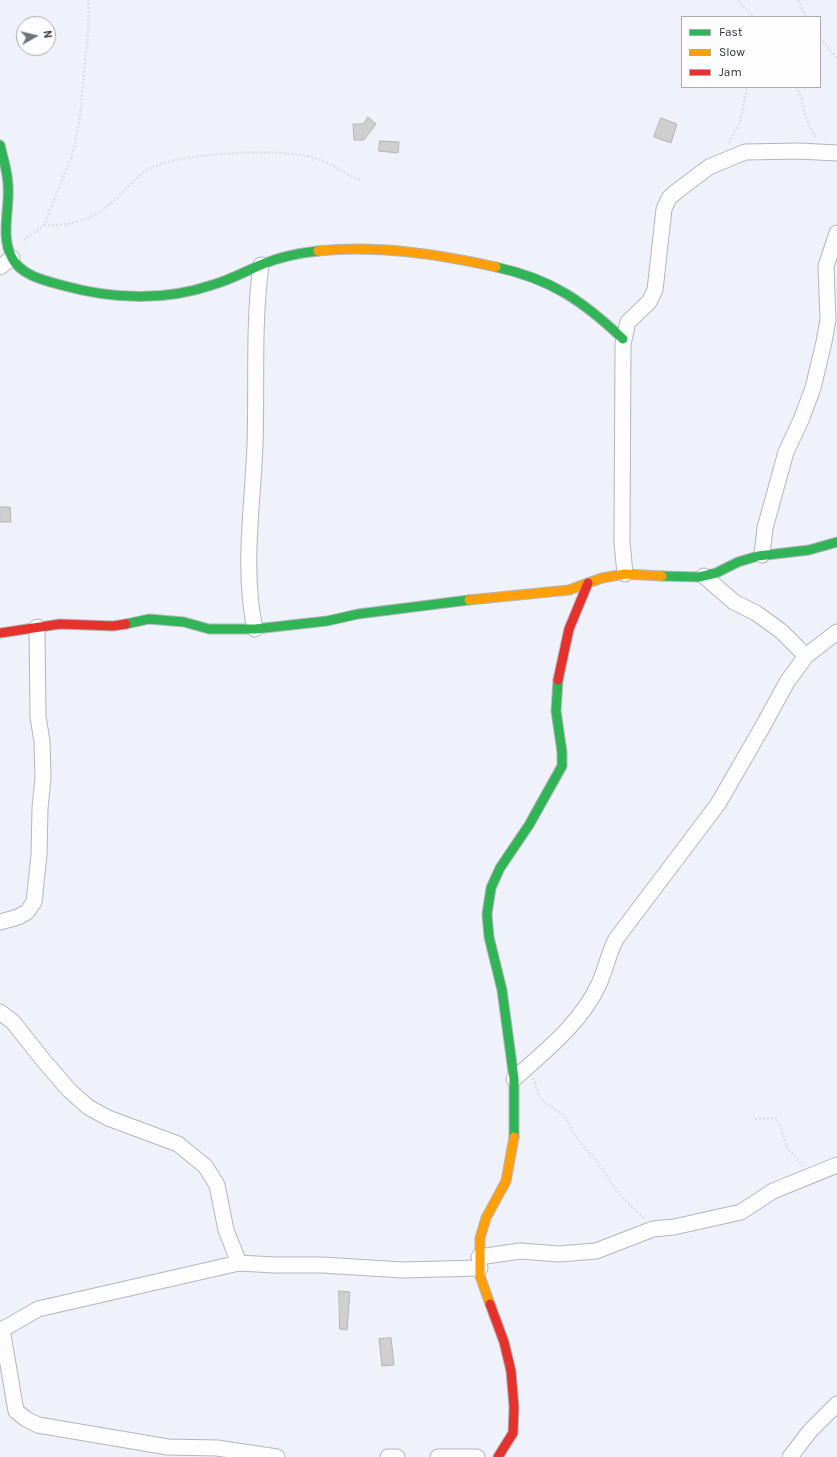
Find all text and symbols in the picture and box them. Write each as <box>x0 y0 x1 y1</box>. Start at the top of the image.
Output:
north arrow <box>16 16 56 56</box>
legend <box>681 16 821 88</box>
text: Fast <box>719 25 742 39</box>
text: N <box>40 30 54 39</box>
text: Slow <box>719 45 745 59</box>
text: Jam <box>719 65 742 79</box>

